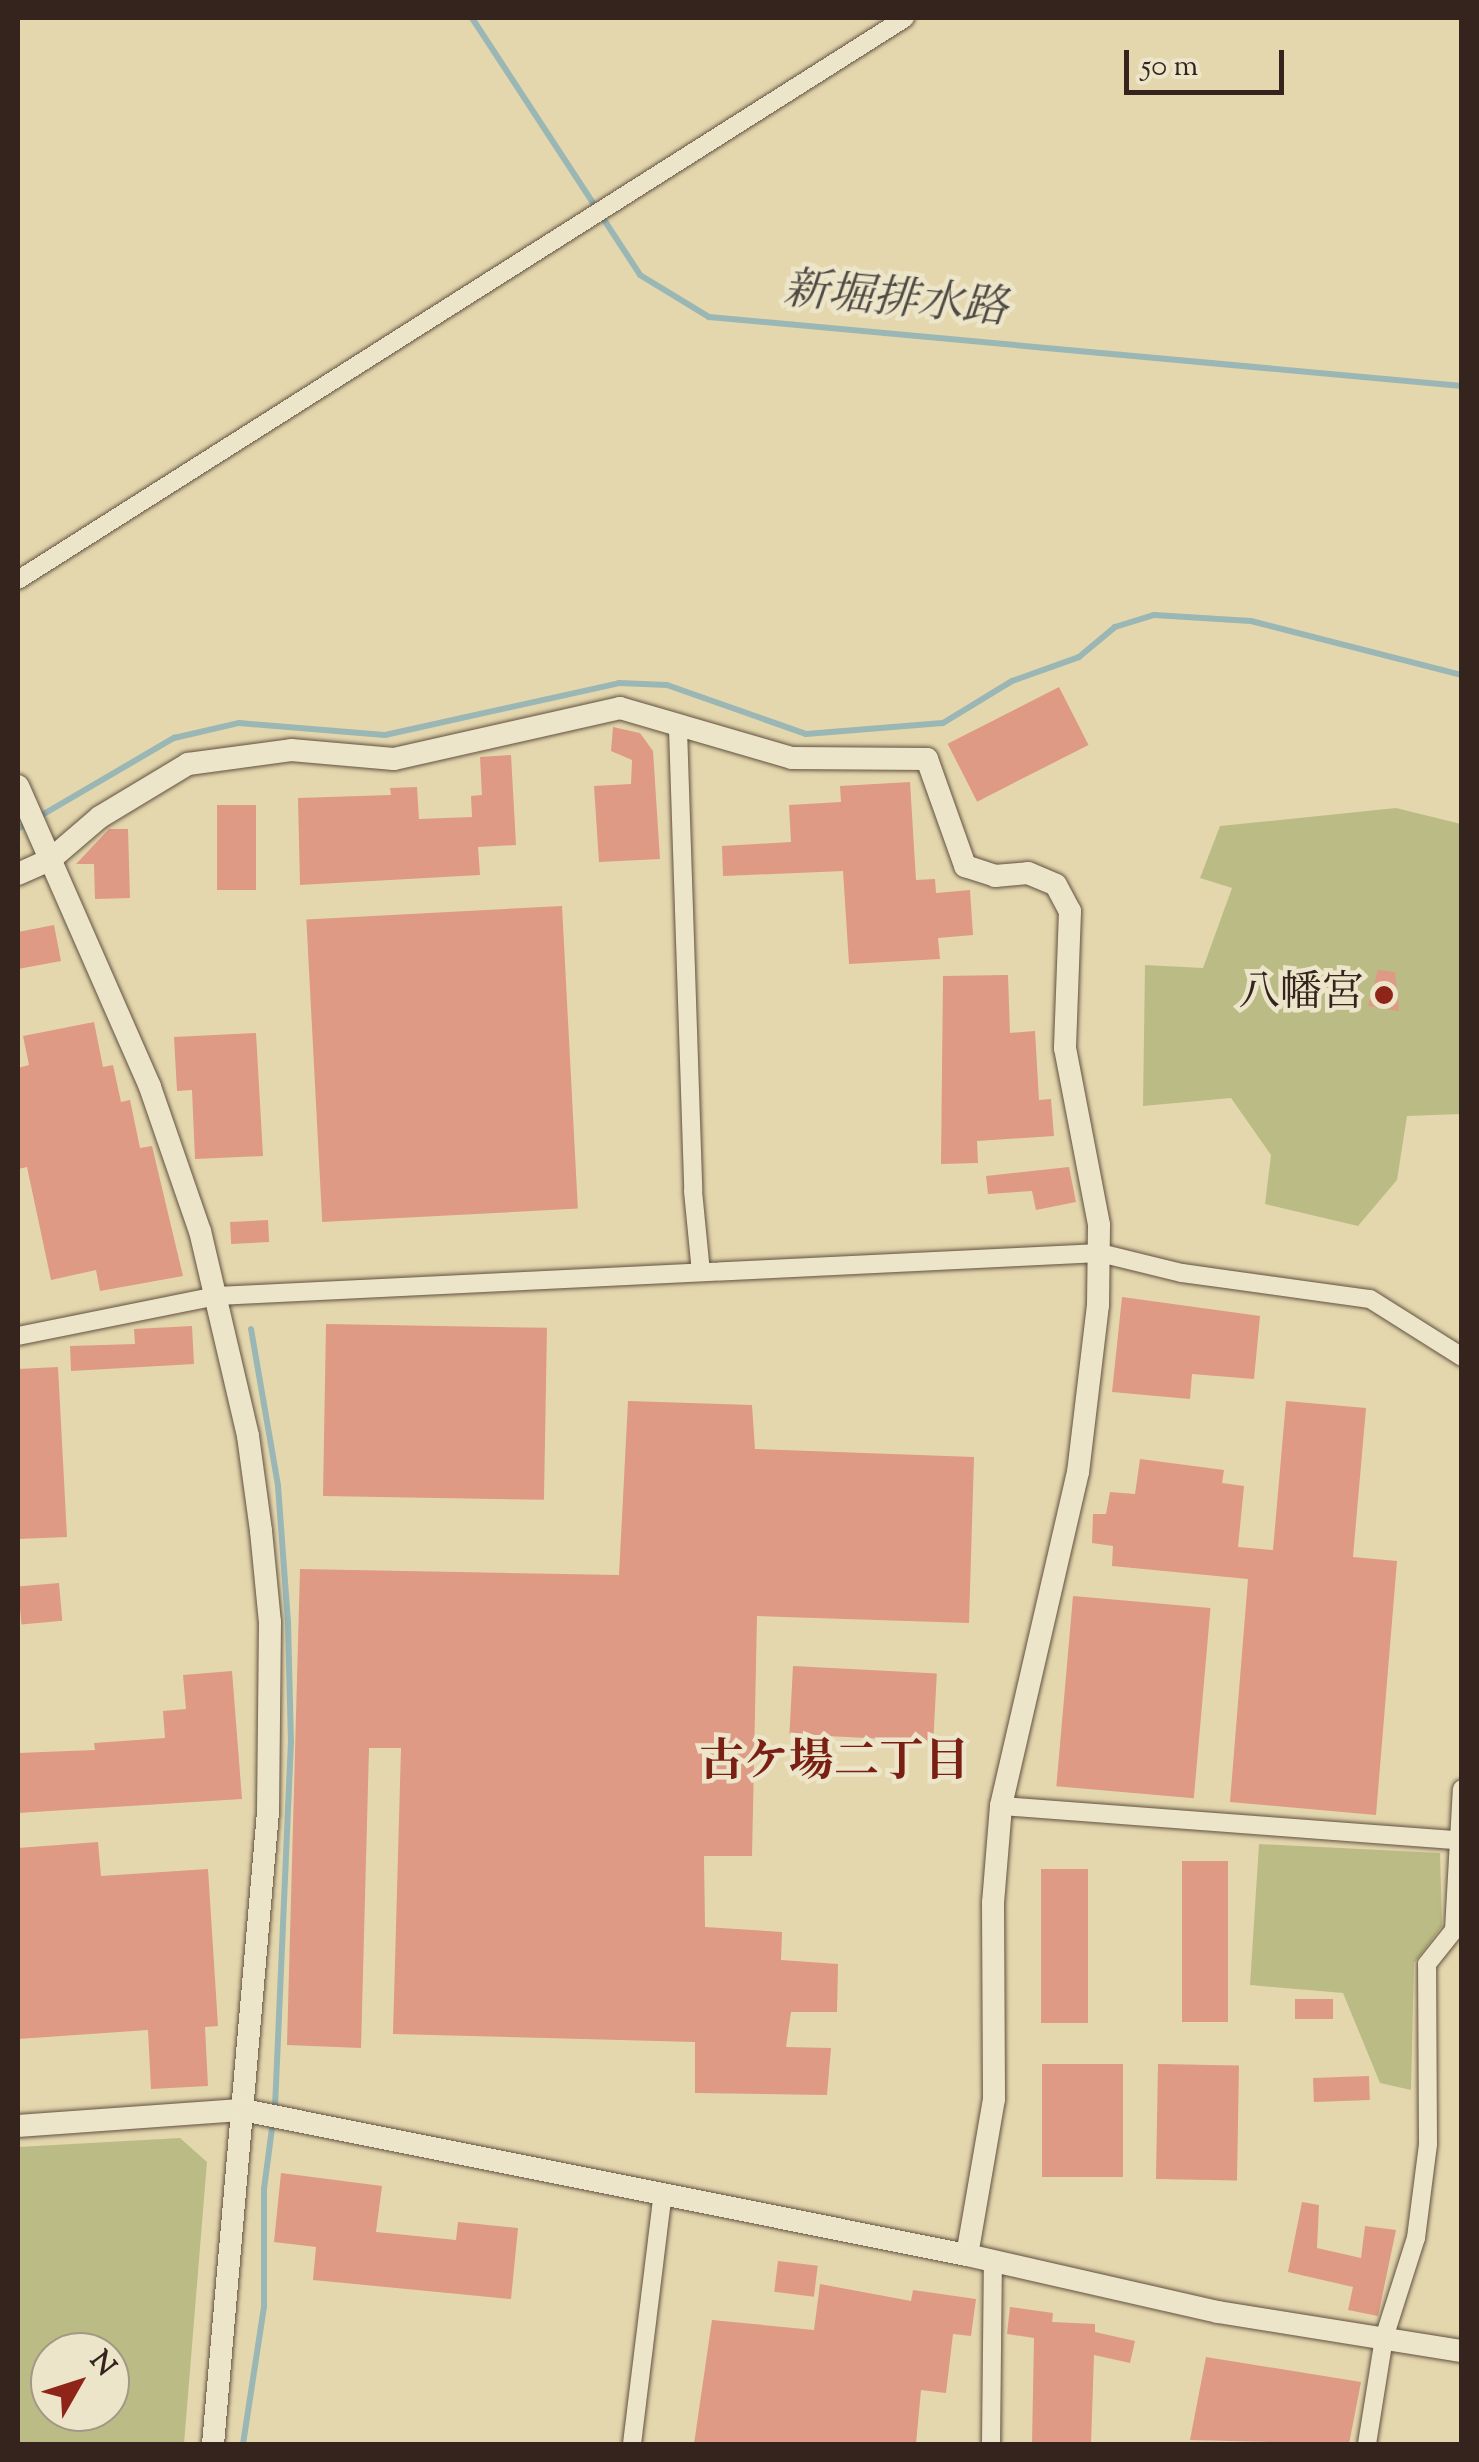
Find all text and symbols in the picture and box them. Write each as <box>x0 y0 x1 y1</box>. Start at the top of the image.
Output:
scale bar <box>1129 30 1289 92</box>
text: 50 m <box>1141 46 1198 89</box>
water label: 新堀排水路 <box>781 265 1009 339</box>
place label: 八幡宮 <box>1238 970 1364 1020</box>
marker: 八幡宮 <box>1373 984 1395 1006</box>
district label: 古ケ場二丁目 <box>699 1738 969 1792</box>
north arrow <box>30 2332 130 2432</box>
text: N <box>79 2343 124 2386</box>

